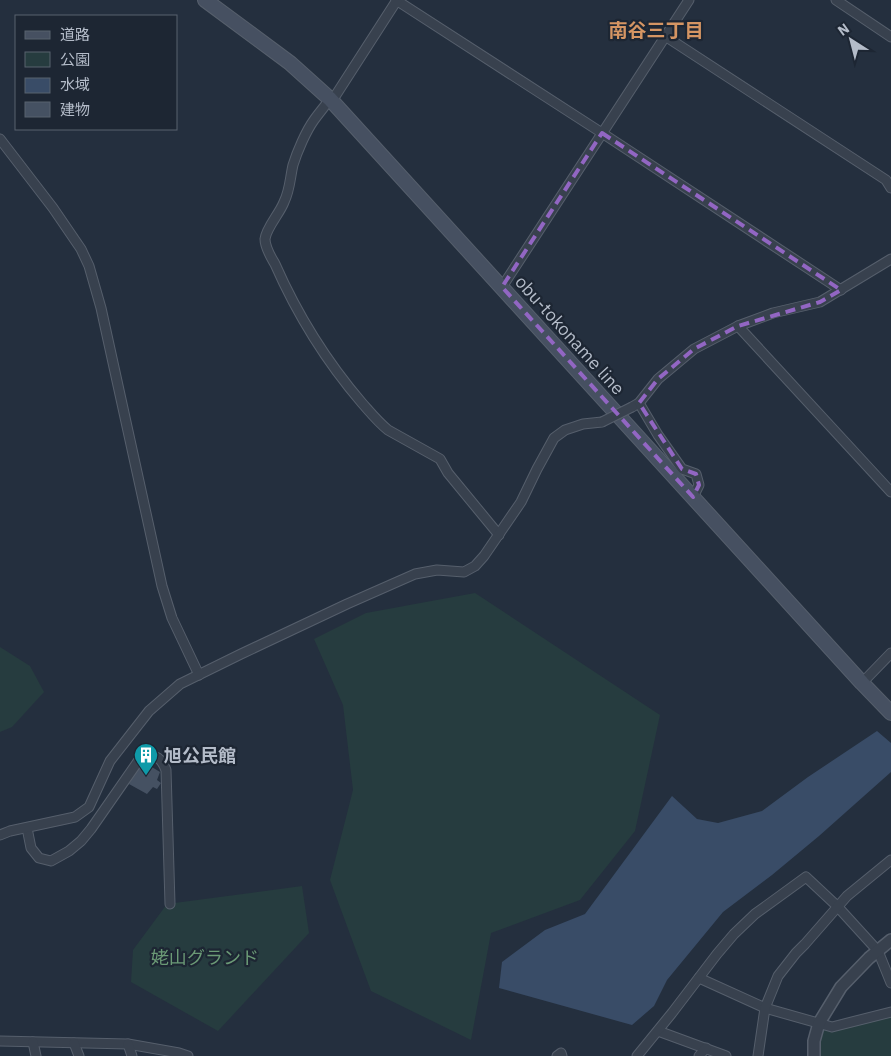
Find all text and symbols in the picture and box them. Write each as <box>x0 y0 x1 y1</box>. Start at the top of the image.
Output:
legend <box>15 15 178 130</box>
north arrow <box>826 15 876 65</box>
district label: 南谷三丁目 <box>608 18 704 42</box>
text: N <box>834 19 853 40</box>
text: 道路 <box>60 25 90 44</box>
text: 公園 <box>60 50 90 69</box>
text: 水域 <box>60 75 90 94</box>
text: 建物 <box>60 100 90 119</box>
street label: obu-tokoname line <box>510 271 630 400</box>
building icon: 旭公民館 <box>133 742 159 776</box>
place label: 旭公民館 <box>164 744 236 767</box>
park label: 姥山グランド <box>151 946 259 969</box>

